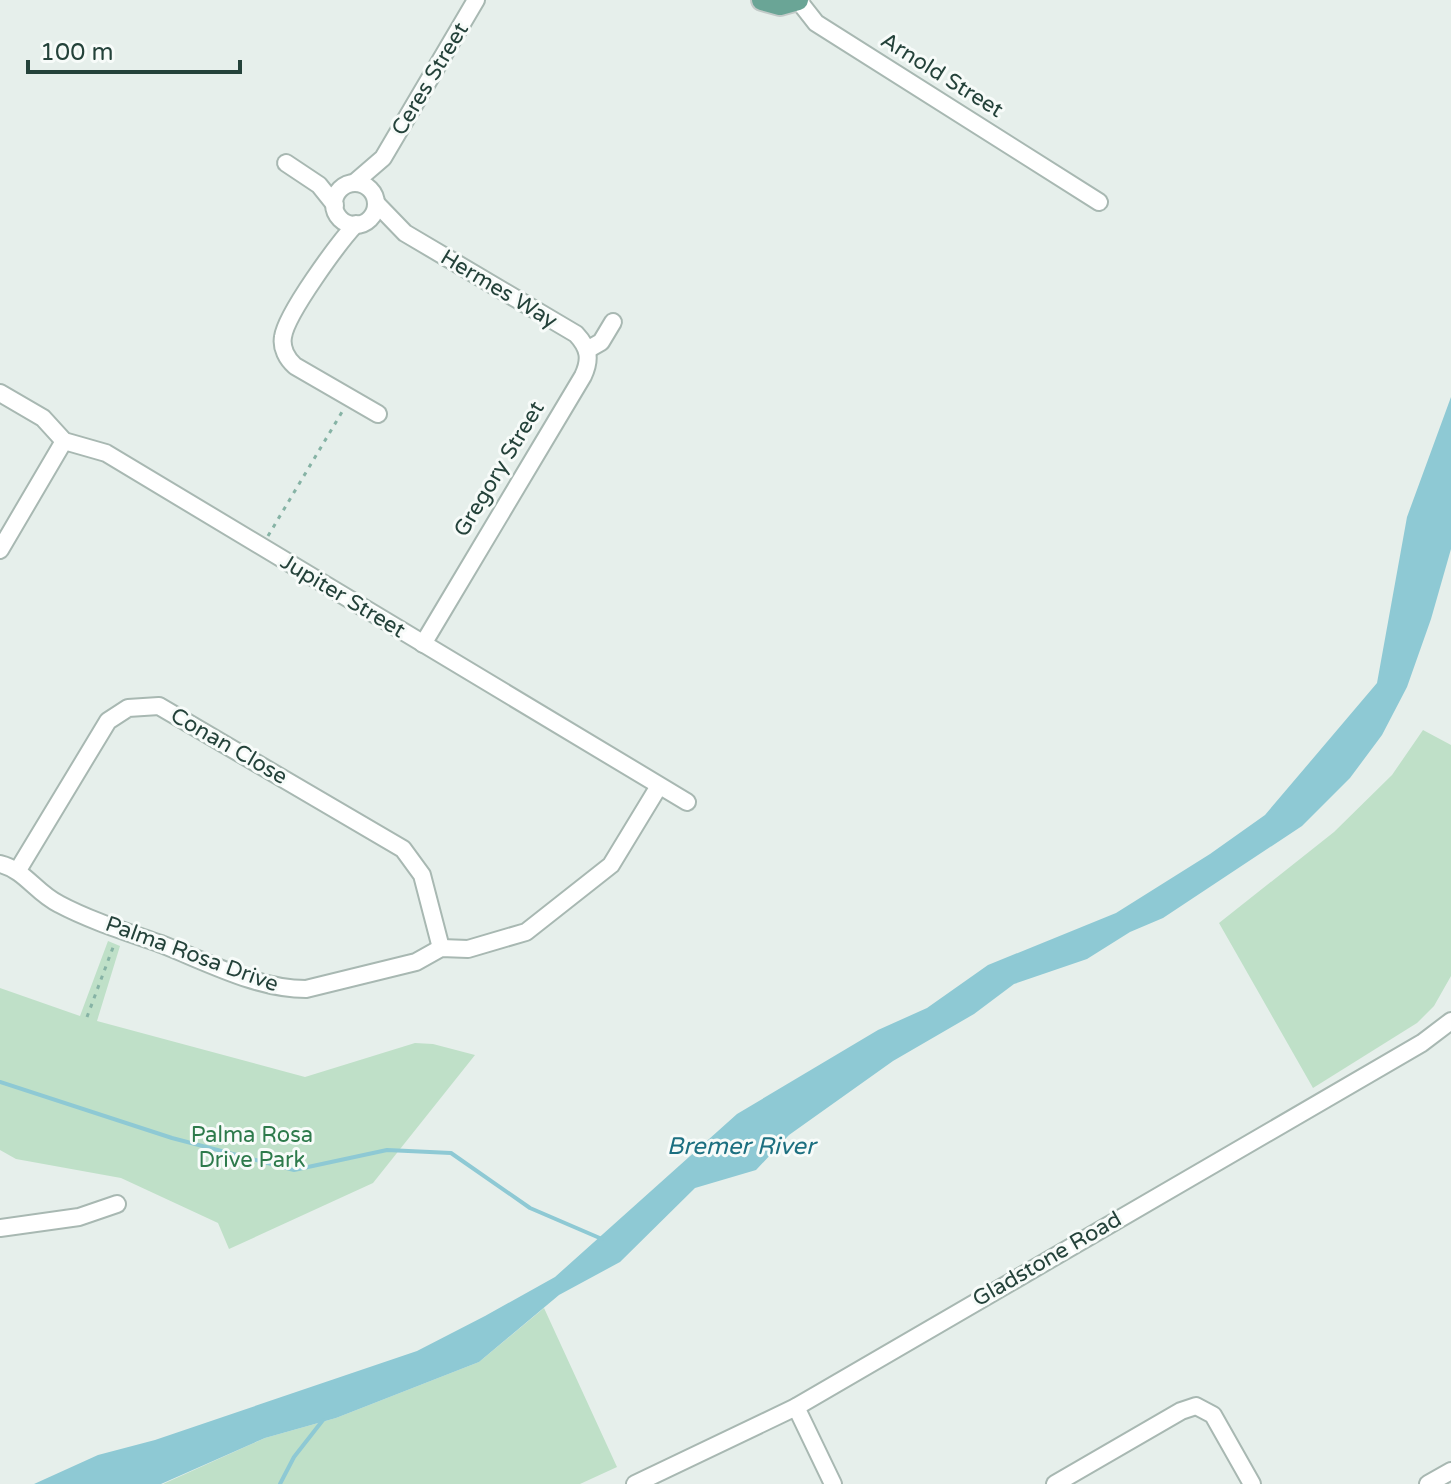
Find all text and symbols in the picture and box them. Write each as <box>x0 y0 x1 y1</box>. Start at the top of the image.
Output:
street label: Ceres Street <box>386 18 474 140</box>
scale bar <box>28 24 240 74</box>
street label: Arnold Street <box>876 27 1008 123</box>
text: 100 m <box>40 38 114 67</box>
street label: Hermes Way <box>436 244 562 334</box>
street label: Gregory Street <box>448 397 550 541</box>
street label: Jupiter Street <box>276 549 410 643</box>
street label: Conan Close <box>166 702 292 790</box>
street label: Palma Rosa Drive <box>102 911 282 997</box>
park label: Palma Rosa Drive Park <box>191 1122 313 1173</box>
water label: Bremer River <box>667 1132 818 1161</box>
street label: Gladstone Road <box>968 1206 1126 1312</box>

